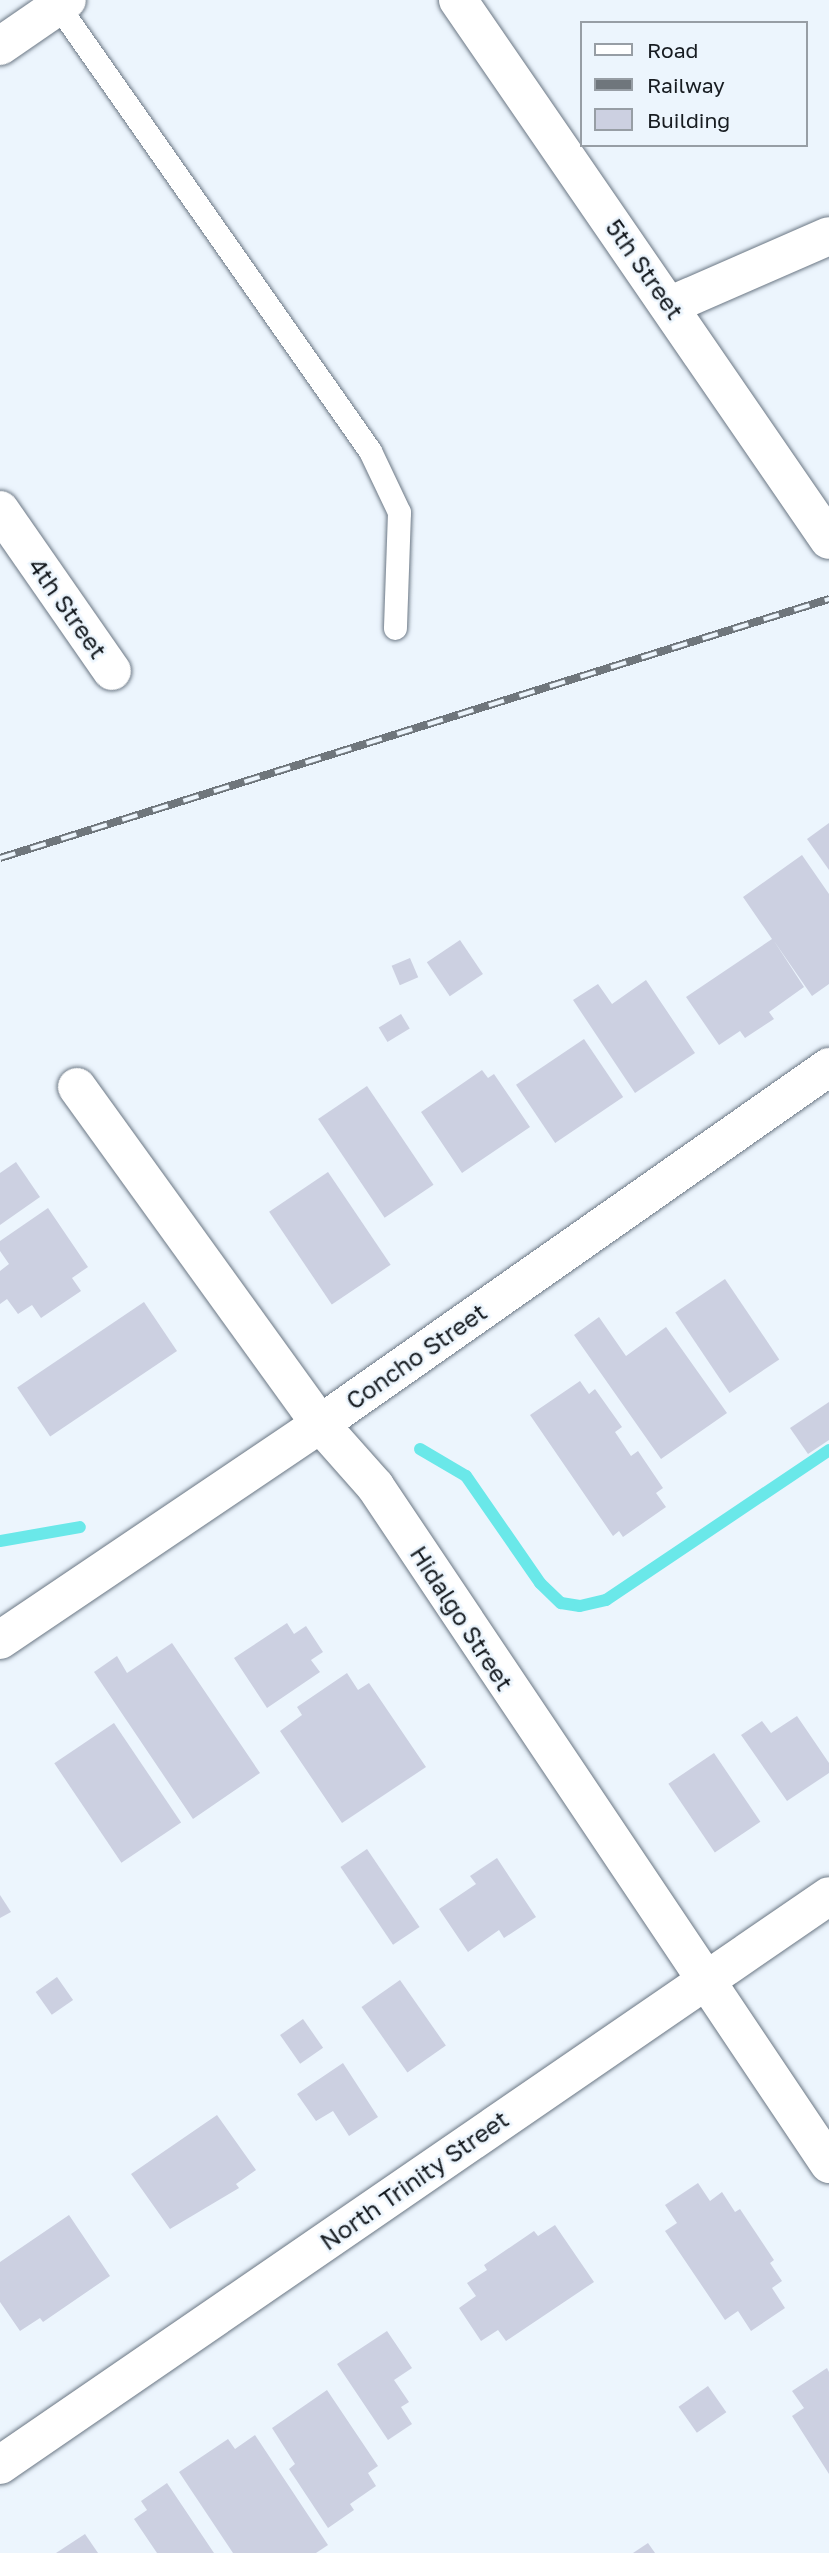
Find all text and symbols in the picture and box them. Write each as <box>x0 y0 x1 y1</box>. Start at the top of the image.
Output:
legend <box>580 21 808 147</box>
text: Road <box>647 37 698 63</box>
text: Railway <box>647 72 725 98</box>
text: Building <box>647 107 730 133</box>
street label: 5th Street <box>600 214 690 324</box>
street label: 4th Street <box>23 552 113 664</box>
street label: Concho Street <box>340 1297 492 1415</box>
street label: Hidalgo Street <box>405 1540 519 1696</box>
street label: North Trinity Street <box>314 2104 514 2256</box>

